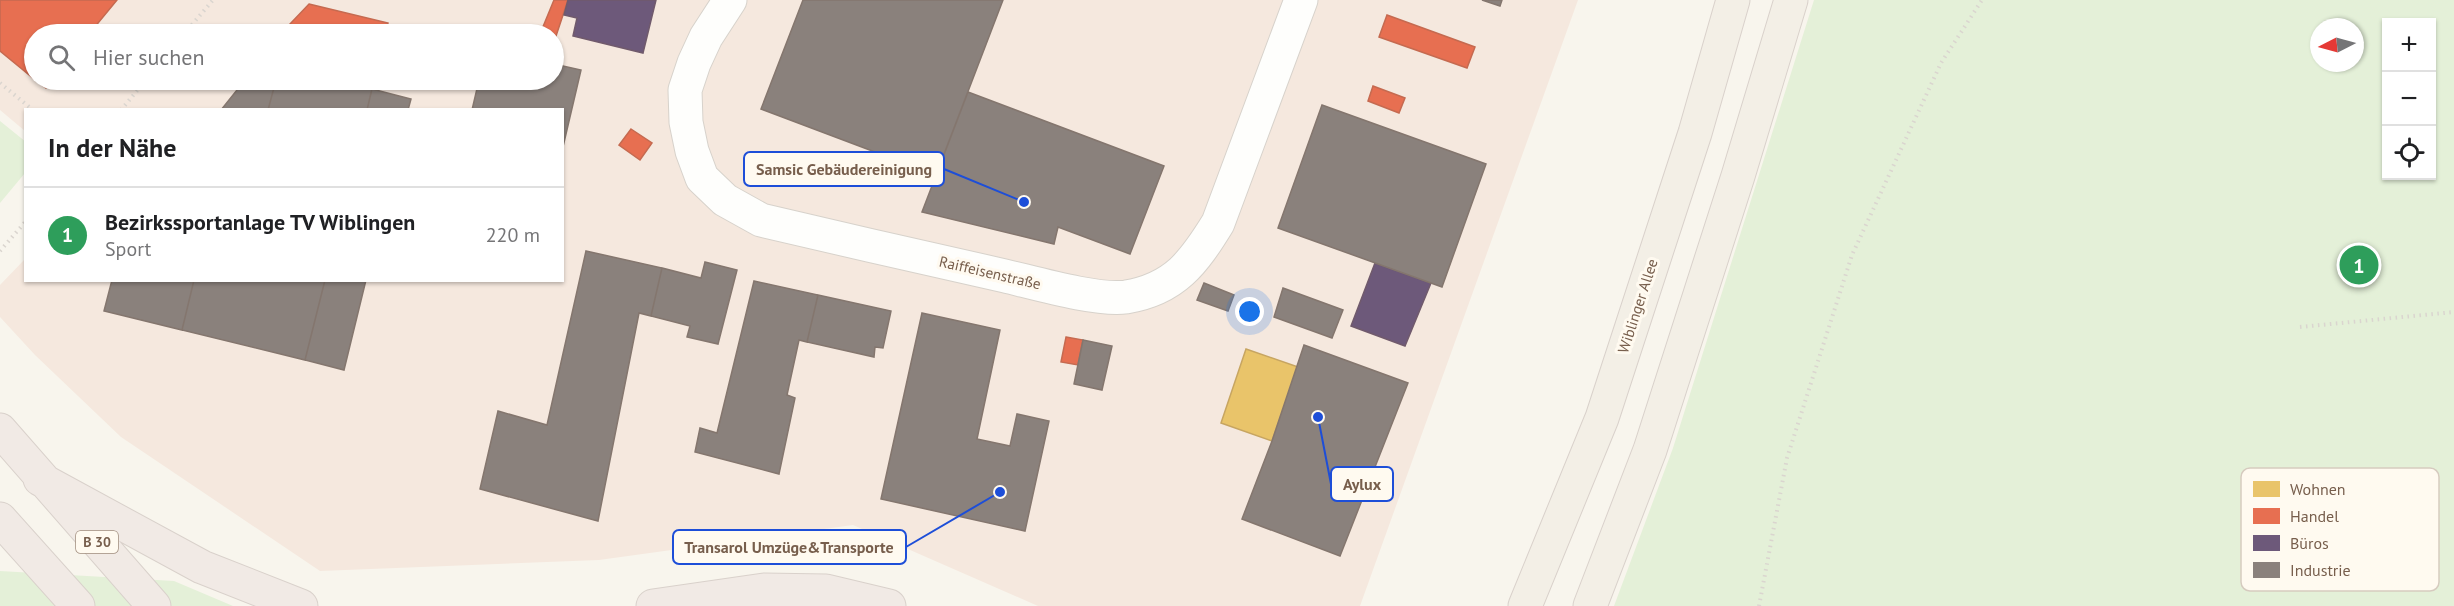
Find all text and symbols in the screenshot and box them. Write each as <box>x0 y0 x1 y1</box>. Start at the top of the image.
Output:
north arrow <box>2310 18 2364 72</box>
map controls <box>2382 18 2436 180</box>
button: + <box>2382 18 2436 72</box>
search box <box>24 24 564 90</box>
icon: search <box>45 41 78 74</box>
text: Hier suchen <box>93 43 205 71</box>
button: − <box>2382 72 2436 126</box>
button: locate <box>2382 126 2436 180</box>
text: In der Nähe <box>48 131 176 164</box>
callout: Samsic Gebäudereinigung <box>744 152 944 186</box>
text: Samsic Gebäudereinigung <box>756 159 932 179</box>
text: Bezirkssportanlage TV Wiblingen <box>105 208 415 236</box>
text: 1 <box>62 222 73 248</box>
text: 220 m <box>486 222 540 248</box>
text: Sport <box>105 236 151 262</box>
pin: 1 <box>2340 242 2378 288</box>
street label: Raiffeisenstraße <box>937 252 1043 293</box>
street label: Wiblinger Allee <box>1613 256 1662 355</box>
your location <box>1235 297 1264 326</box>
callout: Aylux <box>1331 467 1393 501</box>
legend <box>2241 468 2439 591</box>
text: Aylux <box>1343 474 1382 494</box>
text: Wohnen <box>2290 479 2346 499</box>
text: Handel <box>2290 506 2339 526</box>
callout: Transarol Umzüge&Transporte <box>673 530 906 564</box>
road number: B 30 <box>76 531 118 553</box>
text: Büros <box>2290 533 2329 553</box>
text: Transarol Umzüge&Transporte <box>684 537 894 557</box>
text: Industrie <box>2290 560 2351 580</box>

